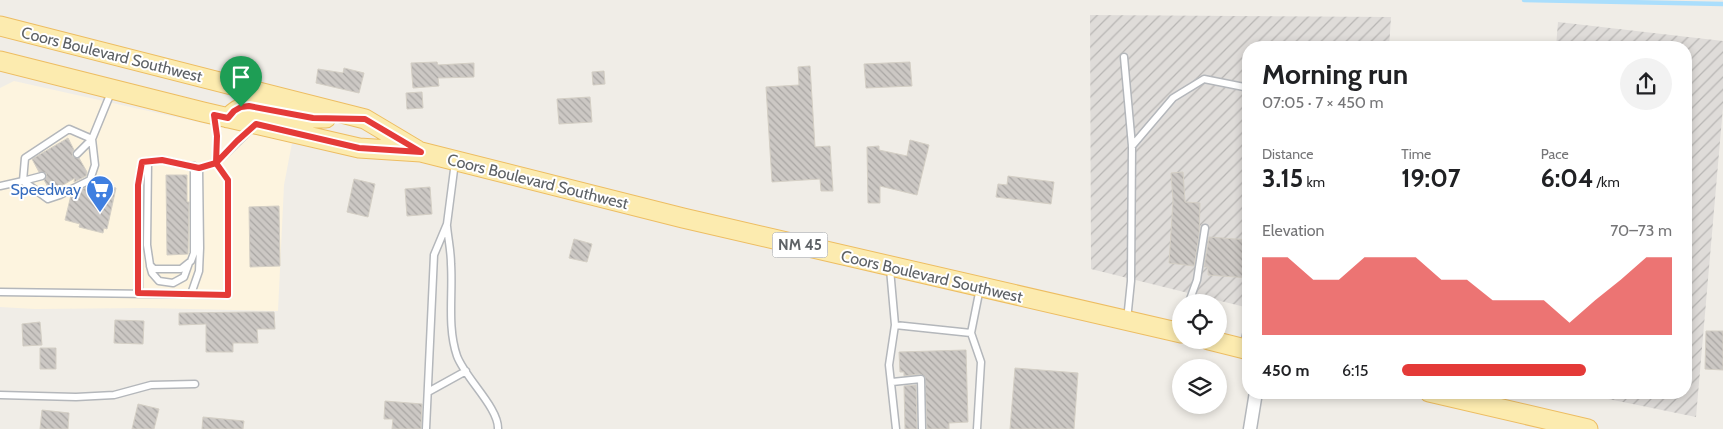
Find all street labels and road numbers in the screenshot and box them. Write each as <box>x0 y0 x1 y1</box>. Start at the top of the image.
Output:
street label: Coors Boulevard Southwest <box>19 23 205 86</box>
street label: Coors Boulevard Southwest <box>445 150 631 213</box>
road number: NM 45 <box>772 232 828 258</box>
street label: Coors Boulevard Southwest <box>839 246 1025 307</box>

